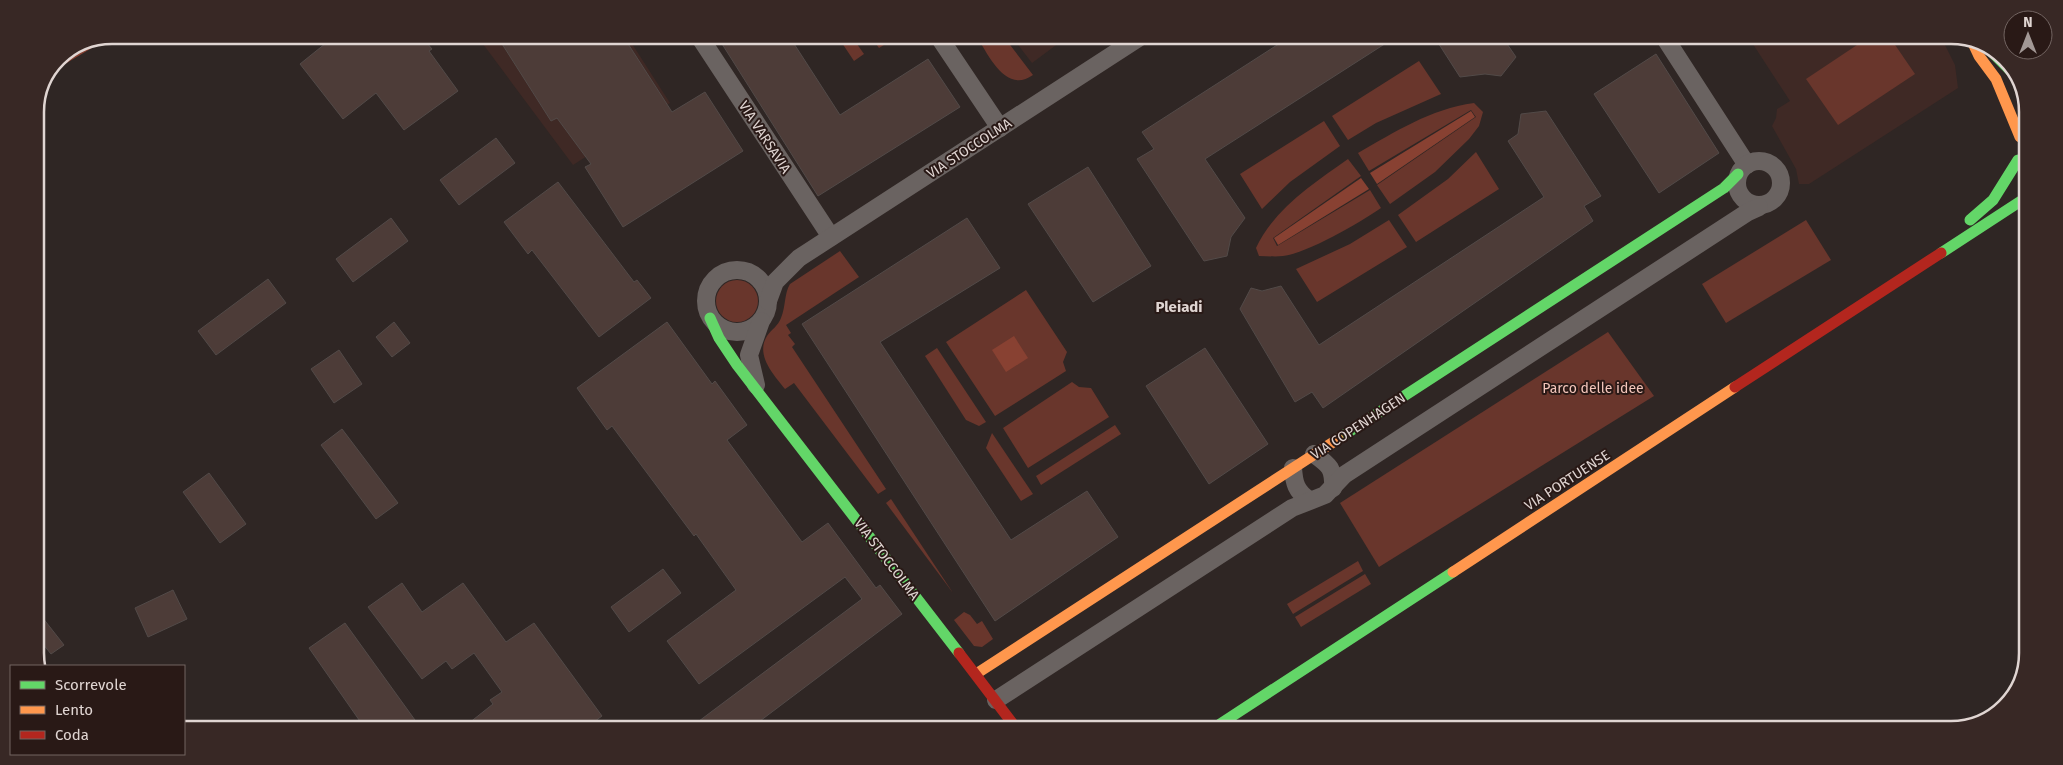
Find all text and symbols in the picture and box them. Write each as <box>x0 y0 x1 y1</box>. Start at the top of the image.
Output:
north arrow <box>2003 10 2053 60</box>
text: N <box>2023 14 2033 31</box>
street label: VIA VARSAVIA <box>735 98 794 177</box>
street label: VIA STOCCOLMA <box>924 115 1015 182</box>
district label: Pleiadi <box>1155 298 1203 316</box>
park label: Parco delle idee <box>1542 380 1644 397</box>
street label: VIA COPENHAGEN <box>1308 390 1409 463</box>
street label: VIA PORTUENSE <box>1521 447 1613 514</box>
street label: VIA STOCCOLMA <box>850 515 923 604</box>
legend <box>10 665 185 755</box>
text: Scorrevole <box>55 676 127 694</box>
text: Lento <box>55 701 93 719</box>
text: Coda <box>55 726 89 744</box>

